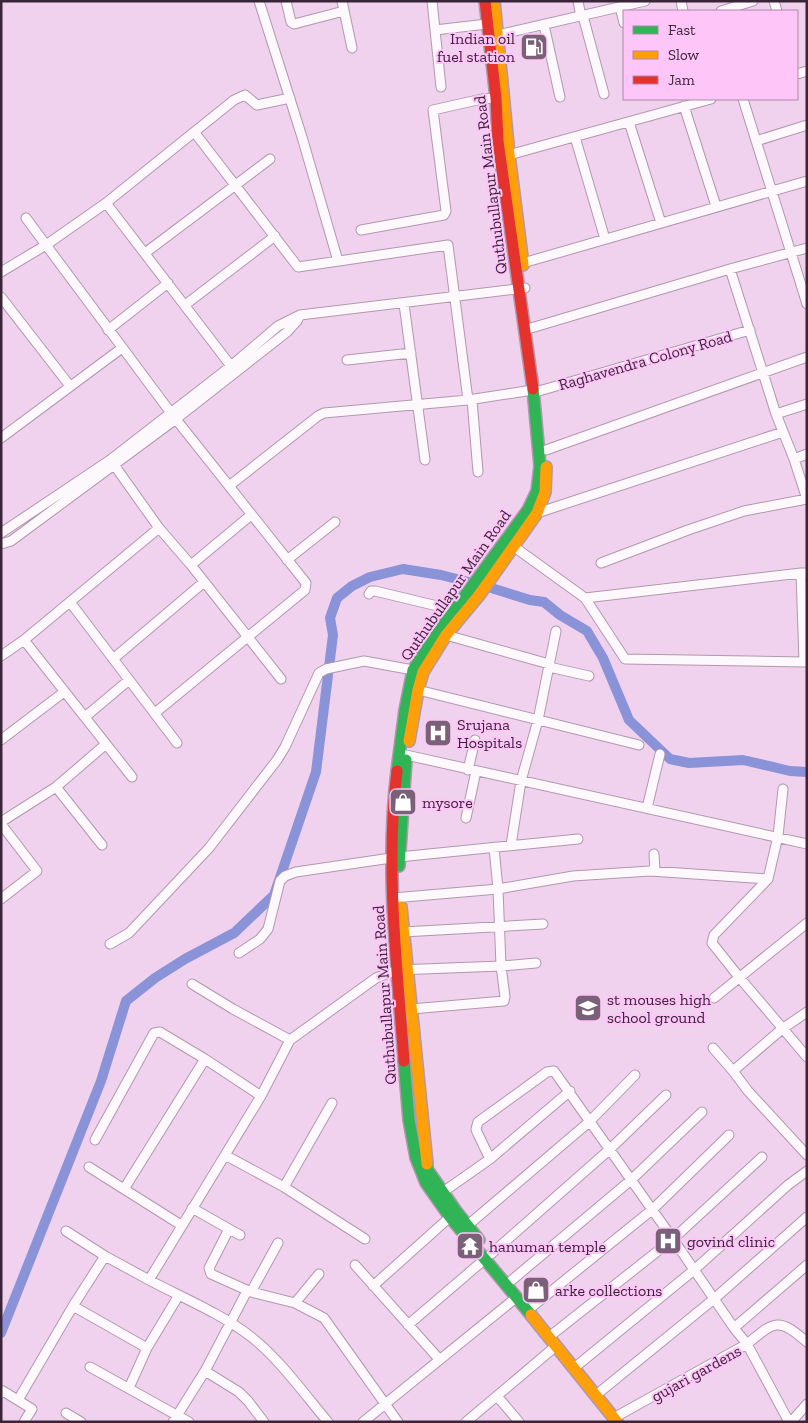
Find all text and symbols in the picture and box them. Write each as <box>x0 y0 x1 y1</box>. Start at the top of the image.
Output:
legend <box>623 10 798 100</box>
text: Fast <box>668 21 696 39</box>
place label: Indian oil fuel station <box>437 29 516 66</box>
fuel station icon: Indian oil fuel station <box>519 32 549 62</box>
text: Slow <box>668 46 700 64</box>
text: Jam <box>668 71 695 89</box>
street label: Quthubullapur Main Road <box>470 94 511 275</box>
street label: Raghavendra Colony Road <box>556 327 734 394</box>
street label: Quthubullapur Main Road <box>396 506 515 664</box>
place label: Srujana Hospitals <box>457 715 522 752</box>
hospital icon: Srujana Hospitals <box>423 718 453 748</box>
shop icon: mysore <box>388 787 418 817</box>
place label: mysore <box>422 793 473 812</box>
street label: Quthubullapur Main Road <box>369 905 400 1085</box>
place label: st mouses high school ground <box>607 990 711 1027</box>
school or university icon: st mouses high school ground <box>573 993 603 1023</box>
hospital icon: govind clinic <box>653 1226 683 1256</box>
temple icon: hanuman temple <box>455 1231 485 1261</box>
place label: govind clinic <box>687 1232 775 1251</box>
place label: hanuman temple <box>489 1237 606 1256</box>
shop icon: arke collections <box>521 1275 551 1305</box>
place label: arke collections <box>555 1281 662 1300</box>
street label: gujari gardens <box>648 1341 745 1406</box>

